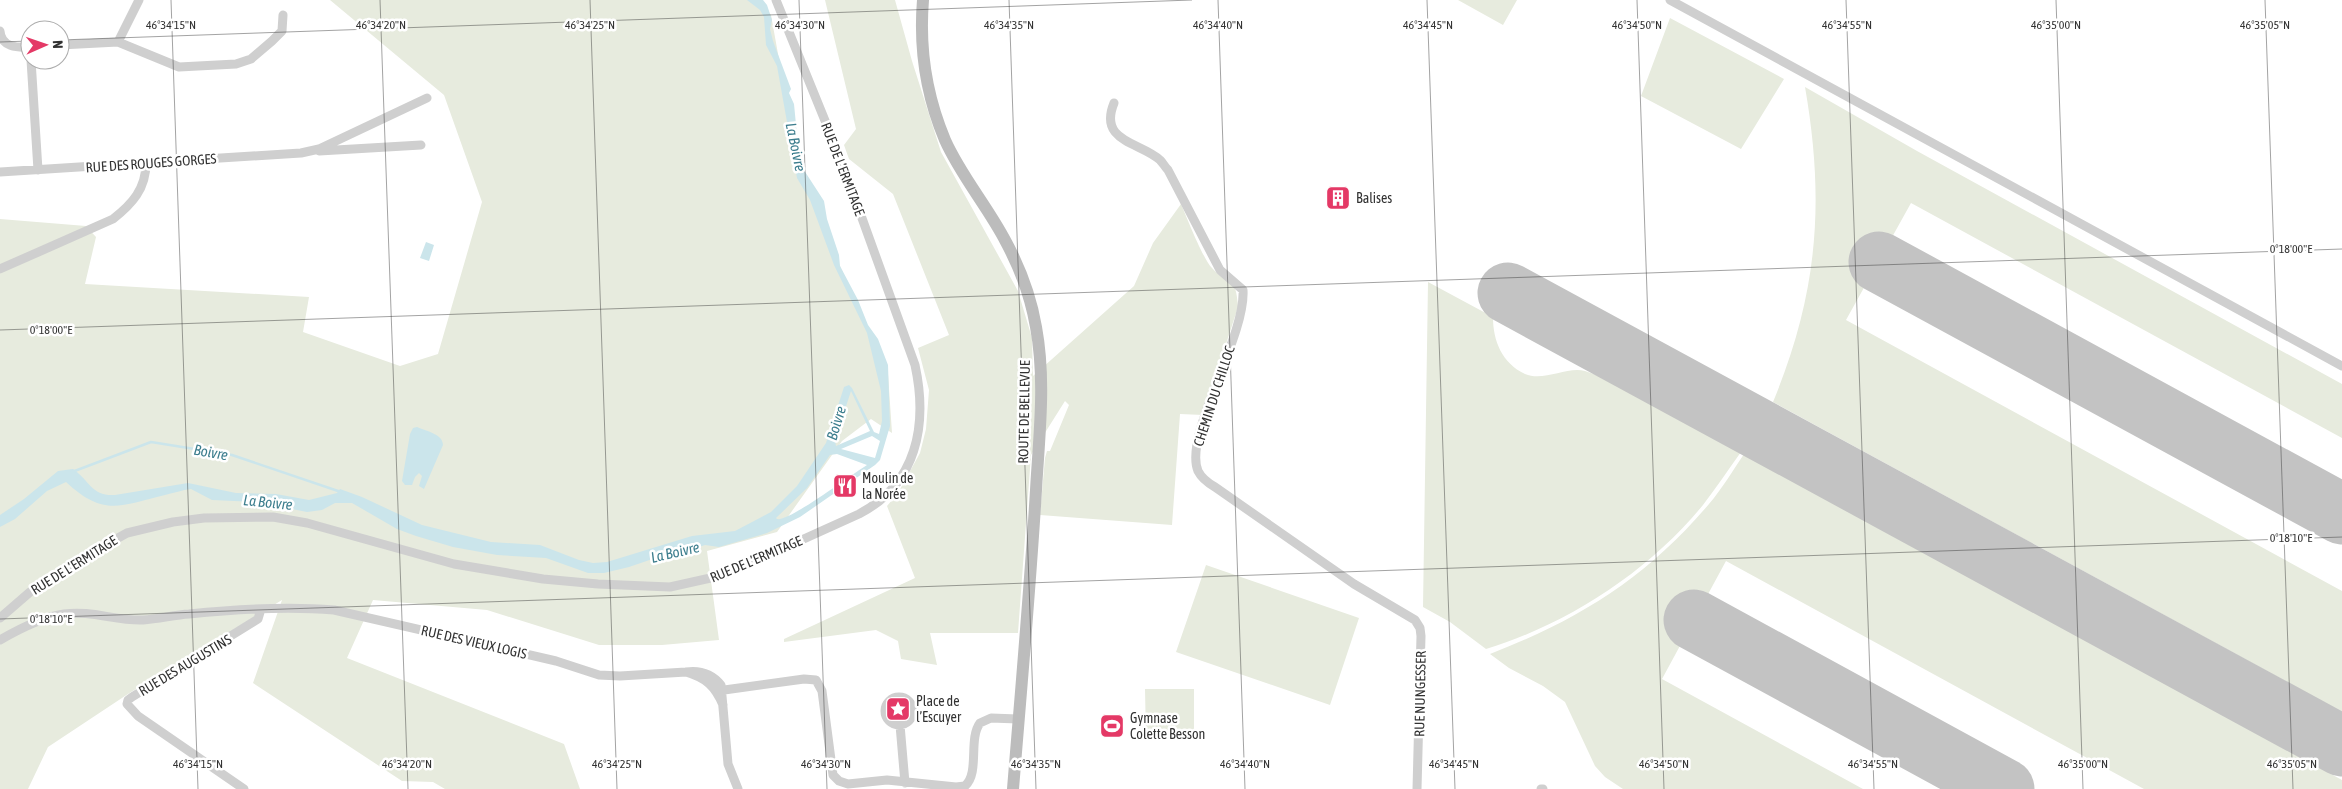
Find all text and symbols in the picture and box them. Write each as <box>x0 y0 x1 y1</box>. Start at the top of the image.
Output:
text: 46°34'15"N <box>146 18 196 32</box>
text: 46°34'20"N <box>356 18 406 32</box>
text: 46°34'25"N <box>565 18 615 32</box>
text: 46°34'30"N <box>775 18 825 32</box>
text: 46°34'35"N <box>984 18 1034 32</box>
text: 46°34'40"N <box>1193 18 1243 32</box>
text: 46°34'45"N <box>1403 18 1453 32</box>
text: 46°34'50"N <box>1612 18 1662 32</box>
text: 46°34'55"N <box>1822 18 1872 32</box>
text: 46°35'00"N <box>2031 18 2081 32</box>
text: 46°35'05"N <box>2240 18 2290 32</box>
north arrow <box>20 20 70 70</box>
text: N <box>50 40 66 49</box>
street label: RUE DE L’ERMITAGE <box>818 120 868 218</box>
water label: La Boivre <box>783 121 809 173</box>
street label: RUE DES ROUGES GORGES <box>85 150 217 176</box>
building icon: Balises <box>1325 185 1351 211</box>
place label: Balises <box>1356 190 1392 206</box>
text: 0°18'00"E <box>2270 242 2312 256</box>
text: 0°18'00"E <box>30 323 72 337</box>
street label: CHEMIN DU CHILLOC <box>1190 343 1238 448</box>
street label: ROUTE DE BELLEVUE <box>1015 360 1033 464</box>
water label: Boivre <box>823 404 849 442</box>
water label: Boivre <box>192 441 230 463</box>
place label: Moulin de la Norée <box>862 470 913 502</box>
restaurant icon: Moulin de la Norée <box>832 473 858 499</box>
water label: La Boivre <box>243 491 294 513</box>
text: 0°18'10"E <box>2270 531 2312 545</box>
street label: RUE DE L’ERMITAGE <box>28 532 120 598</box>
street label: RUE DE L’ERMITAGE <box>708 532 804 586</box>
water label: La Boivre <box>649 538 701 566</box>
text: 0°18'10"E <box>30 612 72 626</box>
street label: RUE DES VIEUX LOGIS <box>420 622 528 662</box>
street label: RUE DES AUGUSTINS <box>136 631 234 699</box>
street label: RUE NUNGESSER <box>1411 651 1429 737</box>
place label: Place de l’Escuyer <box>916 693 962 725</box>
place icon: Place de l’Escuyer <box>885 696 911 722</box>
place label: Gymnase Colette Besson <box>1130 710 1205 742</box>
sports icon: Gymnase Colette Besson <box>1099 713 1125 739</box>
text: 46°34'15"N <box>173 757 223 771</box>
text: 46°34'20"N <box>382 757 432 771</box>
text: 46°34'25"N <box>592 757 642 771</box>
text: 46°34'30"N <box>801 757 851 771</box>
text: 46°34'35"N <box>1011 757 1061 771</box>
text: 46°34'40"N <box>1220 757 1270 771</box>
text: 46°34'45"N <box>1429 757 1479 771</box>
text: 46°34'50"N <box>1639 757 1689 771</box>
text: 46°34'55"N <box>1848 757 1898 771</box>
text: 46°35'00"N <box>2058 757 2108 771</box>
text: 46°35'05"N <box>2267 757 2317 771</box>

